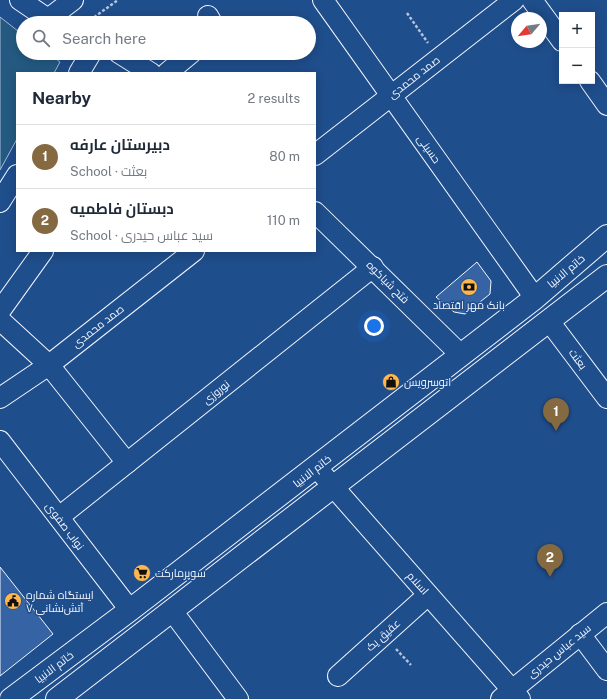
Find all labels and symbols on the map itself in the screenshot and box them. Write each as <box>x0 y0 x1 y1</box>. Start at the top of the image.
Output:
north arrow <box>511 12 547 48</box>
street label: صمد محمدی <box>386 53 443 102</box>
street label: حسینی <box>414 133 443 166</box>
street label: خاتم الانبیا <box>545 252 588 292</box>
street label: فتح شیاکوه <box>363 258 412 307</box>
bank icon: بانک مهر اقتصاد <box>459 277 479 297</box>
place label: بانک مهر اقتصاد <box>433 299 505 312</box>
street label: صمد محمدی <box>70 302 127 351</box>
your location <box>364 316 384 336</box>
street label: بعثت <box>567 347 589 372</box>
shop icon: اتوسرویس <box>381 372 401 392</box>
place label: اتوسرویس <box>404 376 451 389</box>
street label: نوروزی <box>200 378 232 407</box>
pin: 1 <box>543 398 569 431</box>
street label: خاتم الانبیا <box>291 452 335 491</box>
street label: نواب صفوی <box>43 500 87 553</box>
pin: 2 <box>537 544 563 577</box>
supermarket icon: سوپرمارکت <box>132 563 152 583</box>
place label: سوپرمارکت <box>155 567 206 580</box>
street label: اسلام <box>403 569 431 598</box>
place label: ایستگاه شماره ۷ آتش‌نشانی <box>26 589 94 615</box>
public building icon: ایستگاه شماره ۷ آتش‌نشانی <box>3 591 23 611</box>
street label: عقیق یک <box>364 617 403 654</box>
street label: سید عباس حیدری <box>525 622 594 681</box>
street label: خاتم الانبیا <box>32 649 77 687</box>

